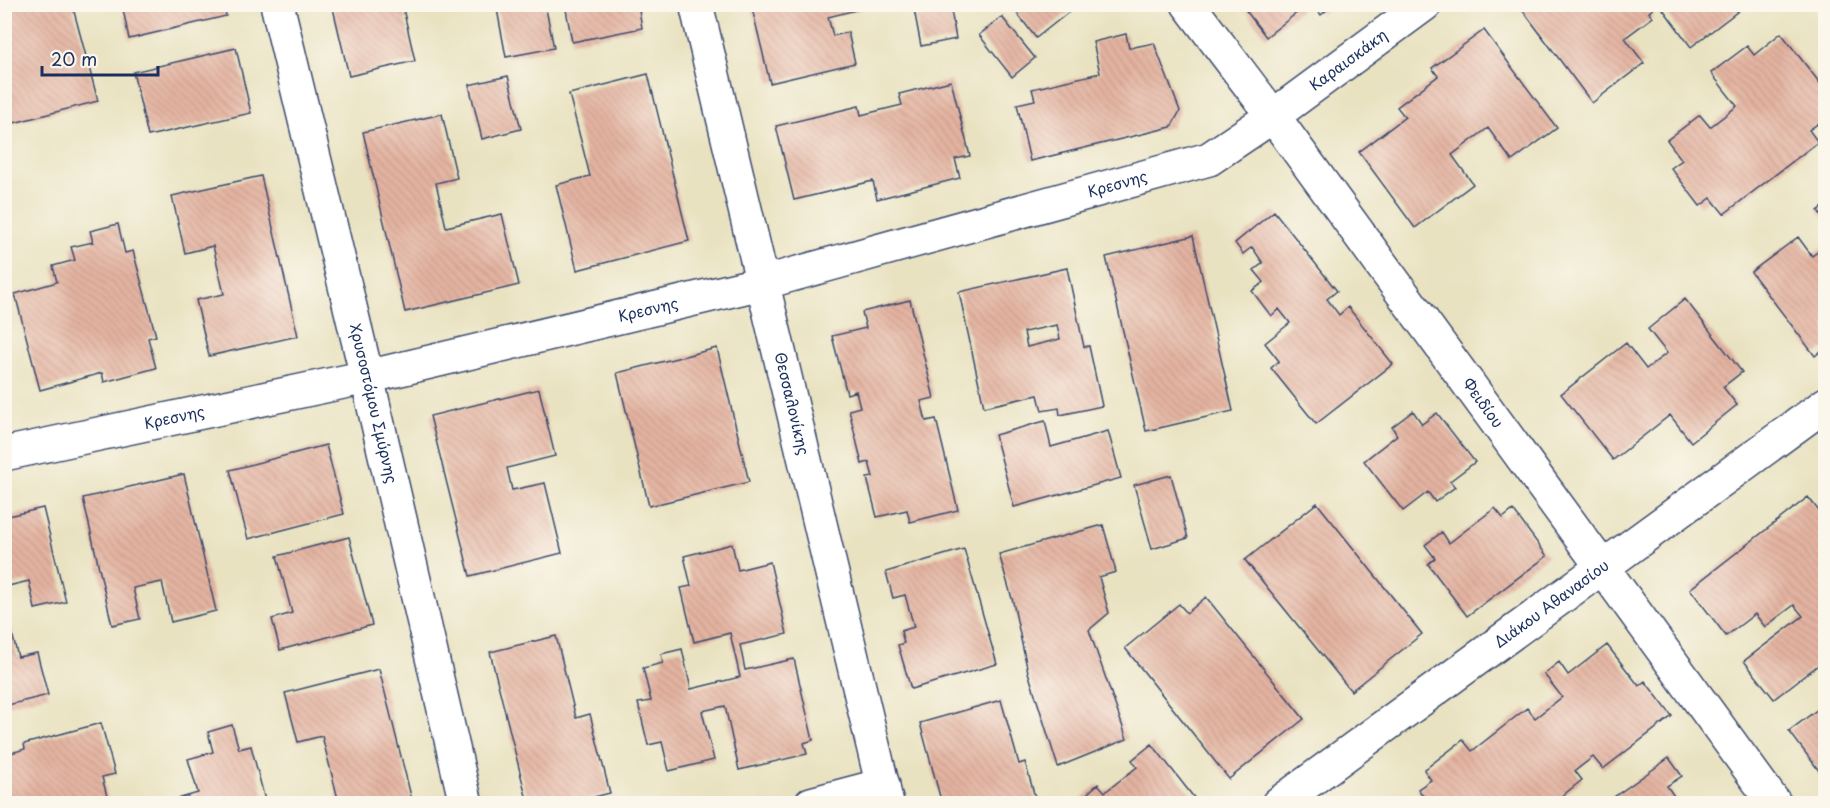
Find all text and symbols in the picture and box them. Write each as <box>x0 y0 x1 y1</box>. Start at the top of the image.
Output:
street label: Καραισκάκη <box>1304 23 1391 96</box>
scale bar <box>42 39 158 77</box>
text: 20 m <box>51 45 97 72</box>
street label: Κρεσνης <box>1084 164 1150 202</box>
street label: Κρεσνης <box>615 290 680 327</box>
street label: Χρυσοστόμου Σμύρνης <box>345 321 404 486</box>
street label: Θεσσαλονίκης <box>770 350 816 457</box>
street label: Φειδίου <box>1458 372 1510 432</box>
street label: Κρεσνης <box>142 399 207 434</box>
street label: Διάκου Αθανασίου <box>1489 553 1613 653</box>

